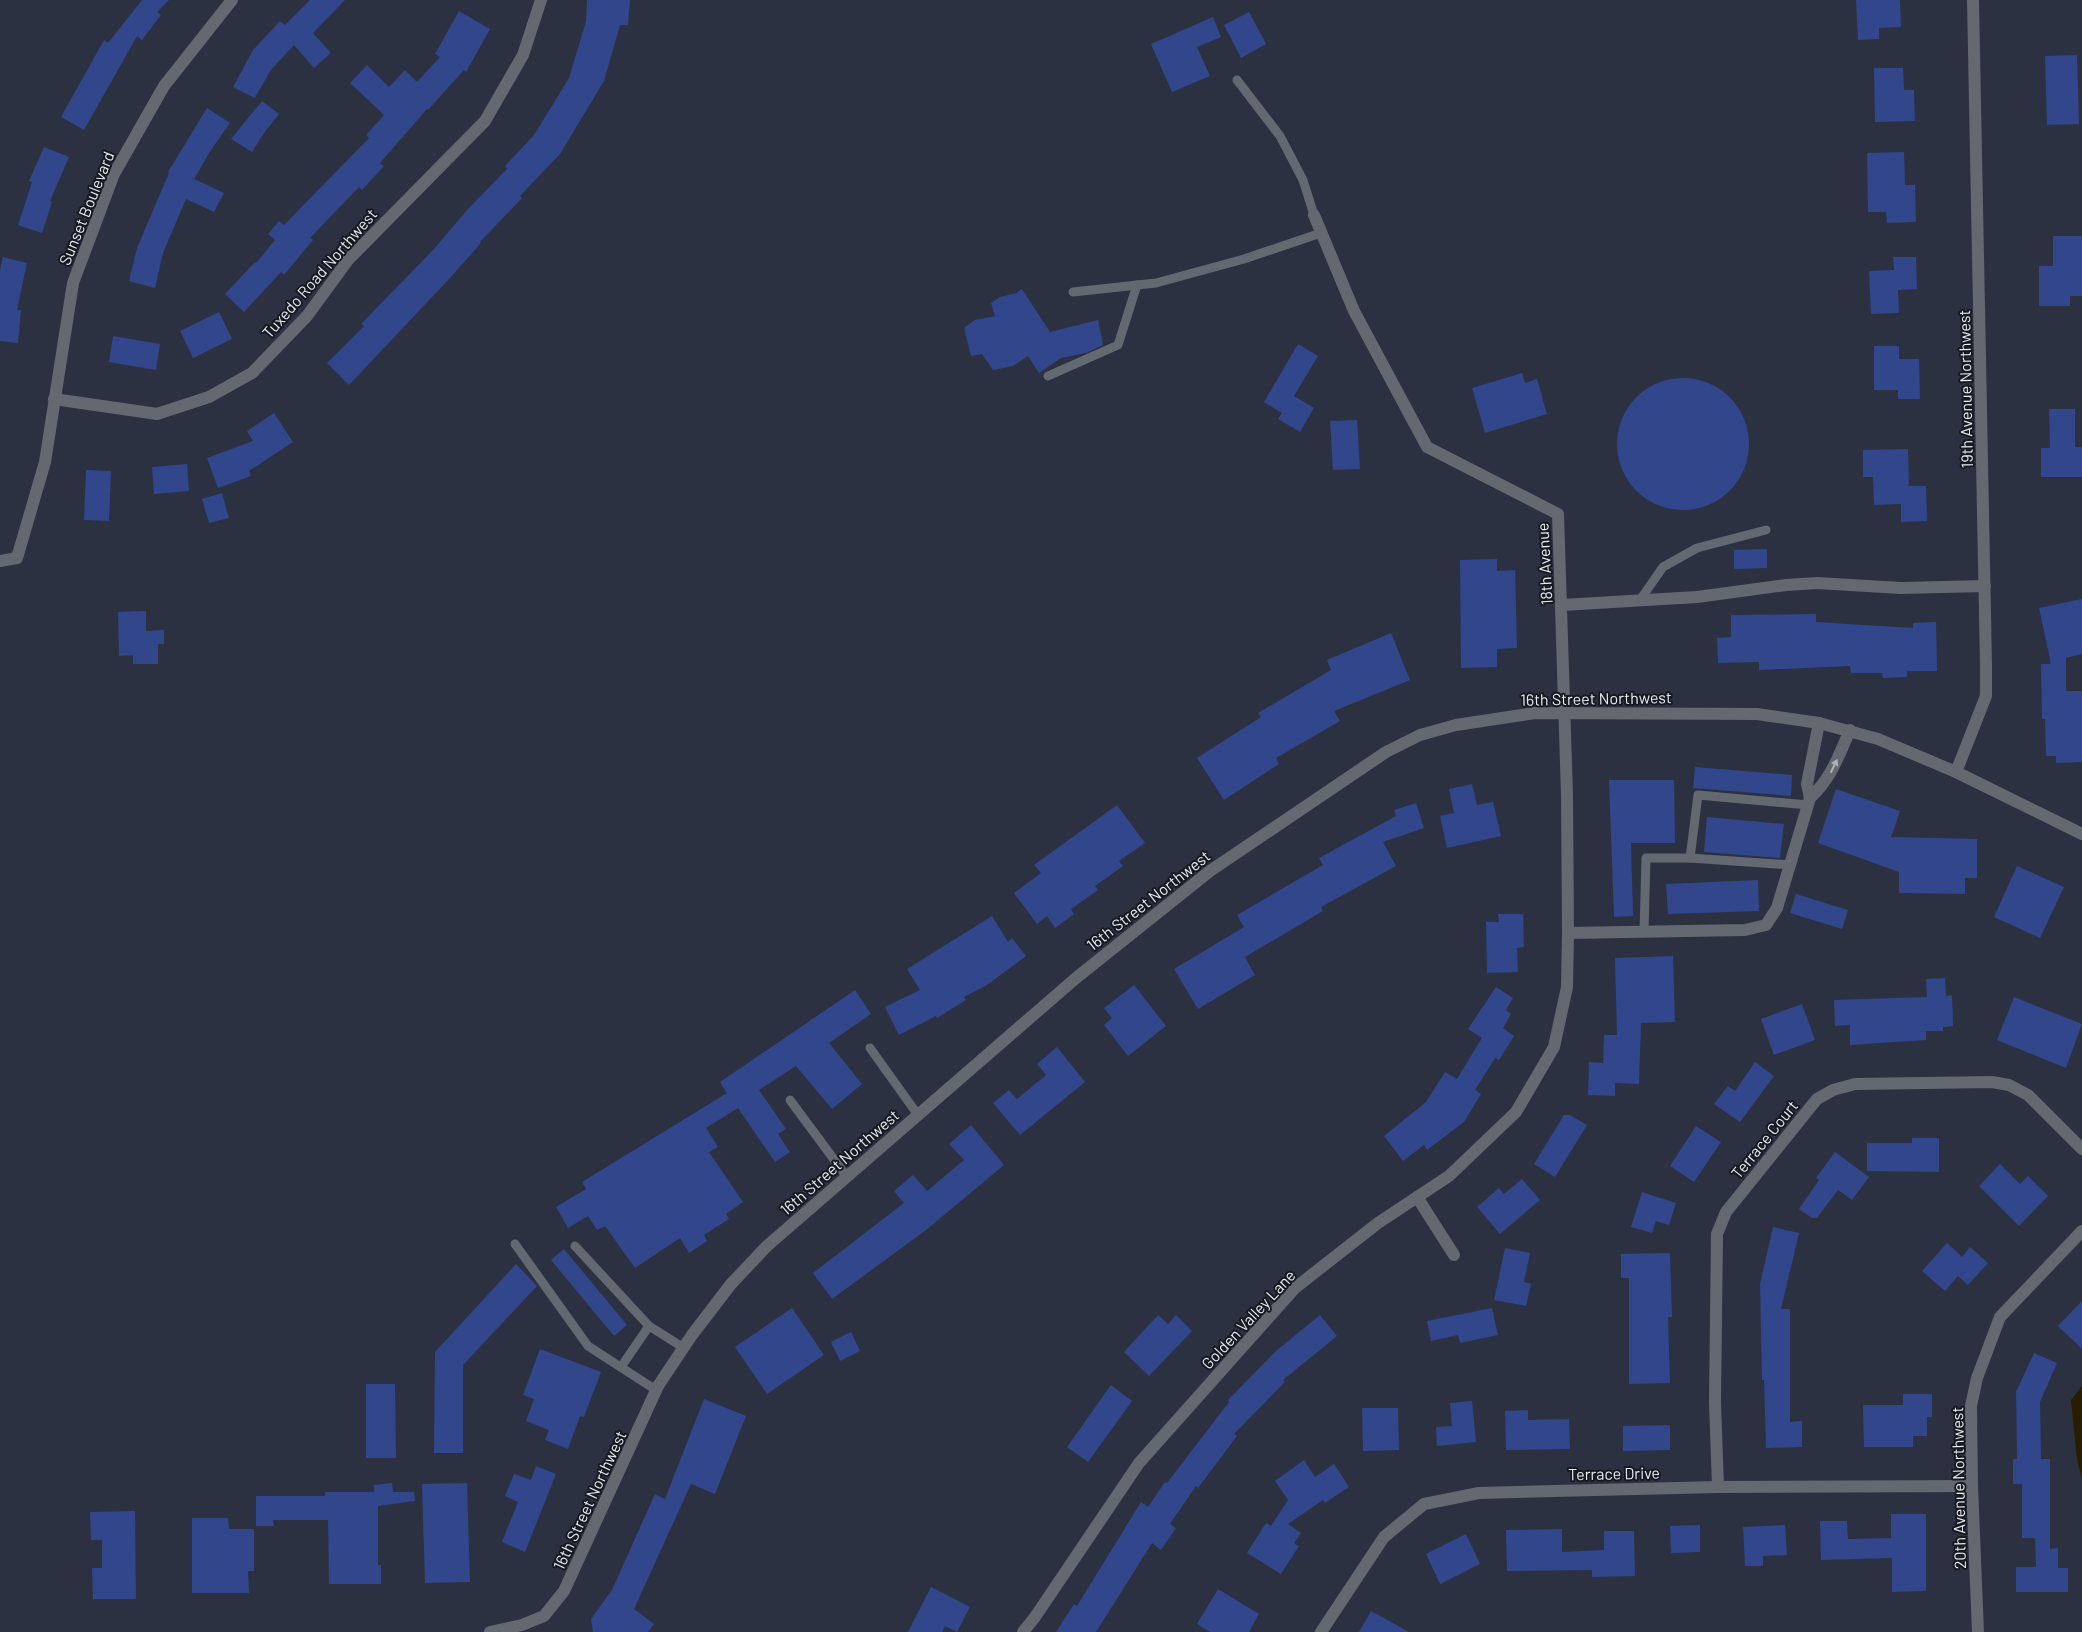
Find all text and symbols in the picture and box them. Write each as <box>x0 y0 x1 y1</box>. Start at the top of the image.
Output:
street label: Sunset Boulevard <box>55 148 117 268</box>
street label: Tuxedo Road Northwest <box>258 204 380 342</box>
street label: 19th Avenue Northwest <box>1954 310 1976 468</box>
street label: 18th Avenue <box>1532 522 1556 606</box>
street label: 16th Street Northwest <box>1520 687 1672 709</box>
one-way arrow <box>1830 759 1838 774</box>
street label: 16th Street Northwest <box>1082 846 1214 954</box>
street label: Terrace Court <box>1727 1096 1801 1182</box>
street label: 16th Street Northwest <box>776 1105 902 1219</box>
street label: Golden Valley Lane <box>1197 1265 1299 1373</box>
street label: 20th Avenue Northwest <box>1947 1407 1969 1569</box>
street label: 16th Street Northwest <box>548 1427 630 1573</box>
street label: Terrace Drive <box>1568 1463 1660 1483</box>

